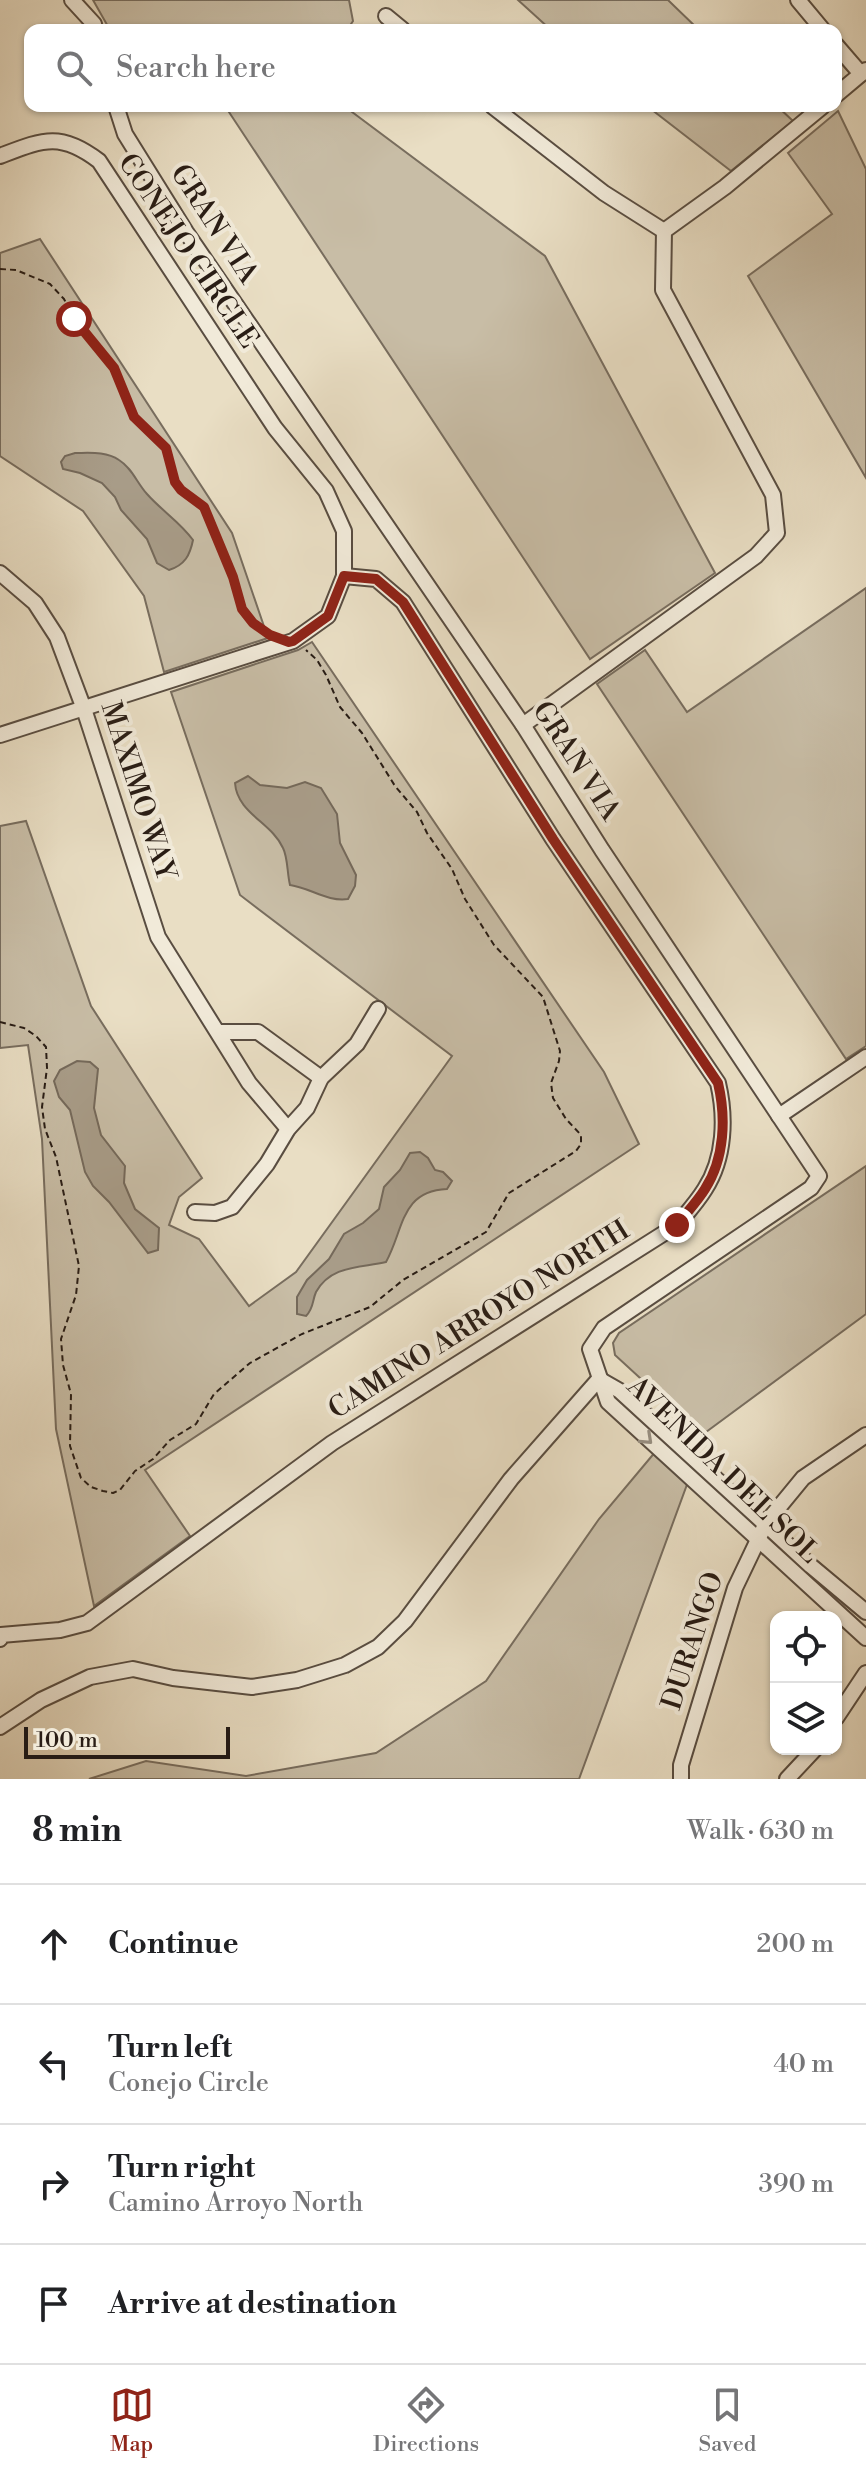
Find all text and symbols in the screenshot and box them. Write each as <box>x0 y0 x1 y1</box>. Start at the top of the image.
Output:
search box <box>24 24 842 112</box>
icon: search <box>52 46 96 90</box>
text: Search here <box>116 49 276 87</box>
street label: CONEJO CIRCLE <box>110 147 266 355</box>
street label: GRAN VIA <box>163 158 266 291</box>
route start <box>56 301 92 337</box>
street label: GRAN VIA <box>525 695 628 828</box>
street label: MAXIMO WAY <box>93 697 184 886</box>
route end <box>659 1207 695 1243</box>
street label: CAMINO ARROYO NORTH <box>322 1212 637 1427</box>
street label: AVENIDA DEL SOL <box>619 1368 827 1571</box>
one-way arrow <box>638 1429 652 1444</box>
street label: DURANGO <box>654 1568 732 1714</box>
map controls <box>770 1611 842 1755</box>
button: locate <box>770 1611 842 1683</box>
button: layers <box>770 1683 842 1755</box>
scale bar <box>24 1723 230 1759</box>
text: 100 m <box>36 1727 98 1754</box>
text: 8 min <box>32 1810 122 1852</box>
text: Walk · 630 m <box>687 1815 834 1847</box>
icon: ahead <box>32 1922 76 1966</box>
text: Continue <box>108 1925 239 1963</box>
text: 200 m <box>757 1928 834 1960</box>
text: Turn left <box>108 2029 232 2067</box>
icon: left <box>32 2042 76 2086</box>
text: 40 m <box>773 2048 834 2080</box>
text: Conejo Circle <box>108 2067 269 2099</box>
text: Turn right <box>108 2149 255 2187</box>
icon: right <box>32 2162 76 2206</box>
text: 390 m <box>759 2168 834 2200</box>
text: Camino Arroyo North <box>108 2187 363 2219</box>
icon: arrive <box>32 2282 76 2326</box>
text: Arrive at destination <box>108 2285 397 2323</box>
tab: Map <box>110 2383 154 2458</box>
tab: Directions <box>373 2383 479 2458</box>
tab: Saved <box>699 2383 756 2458</box>

